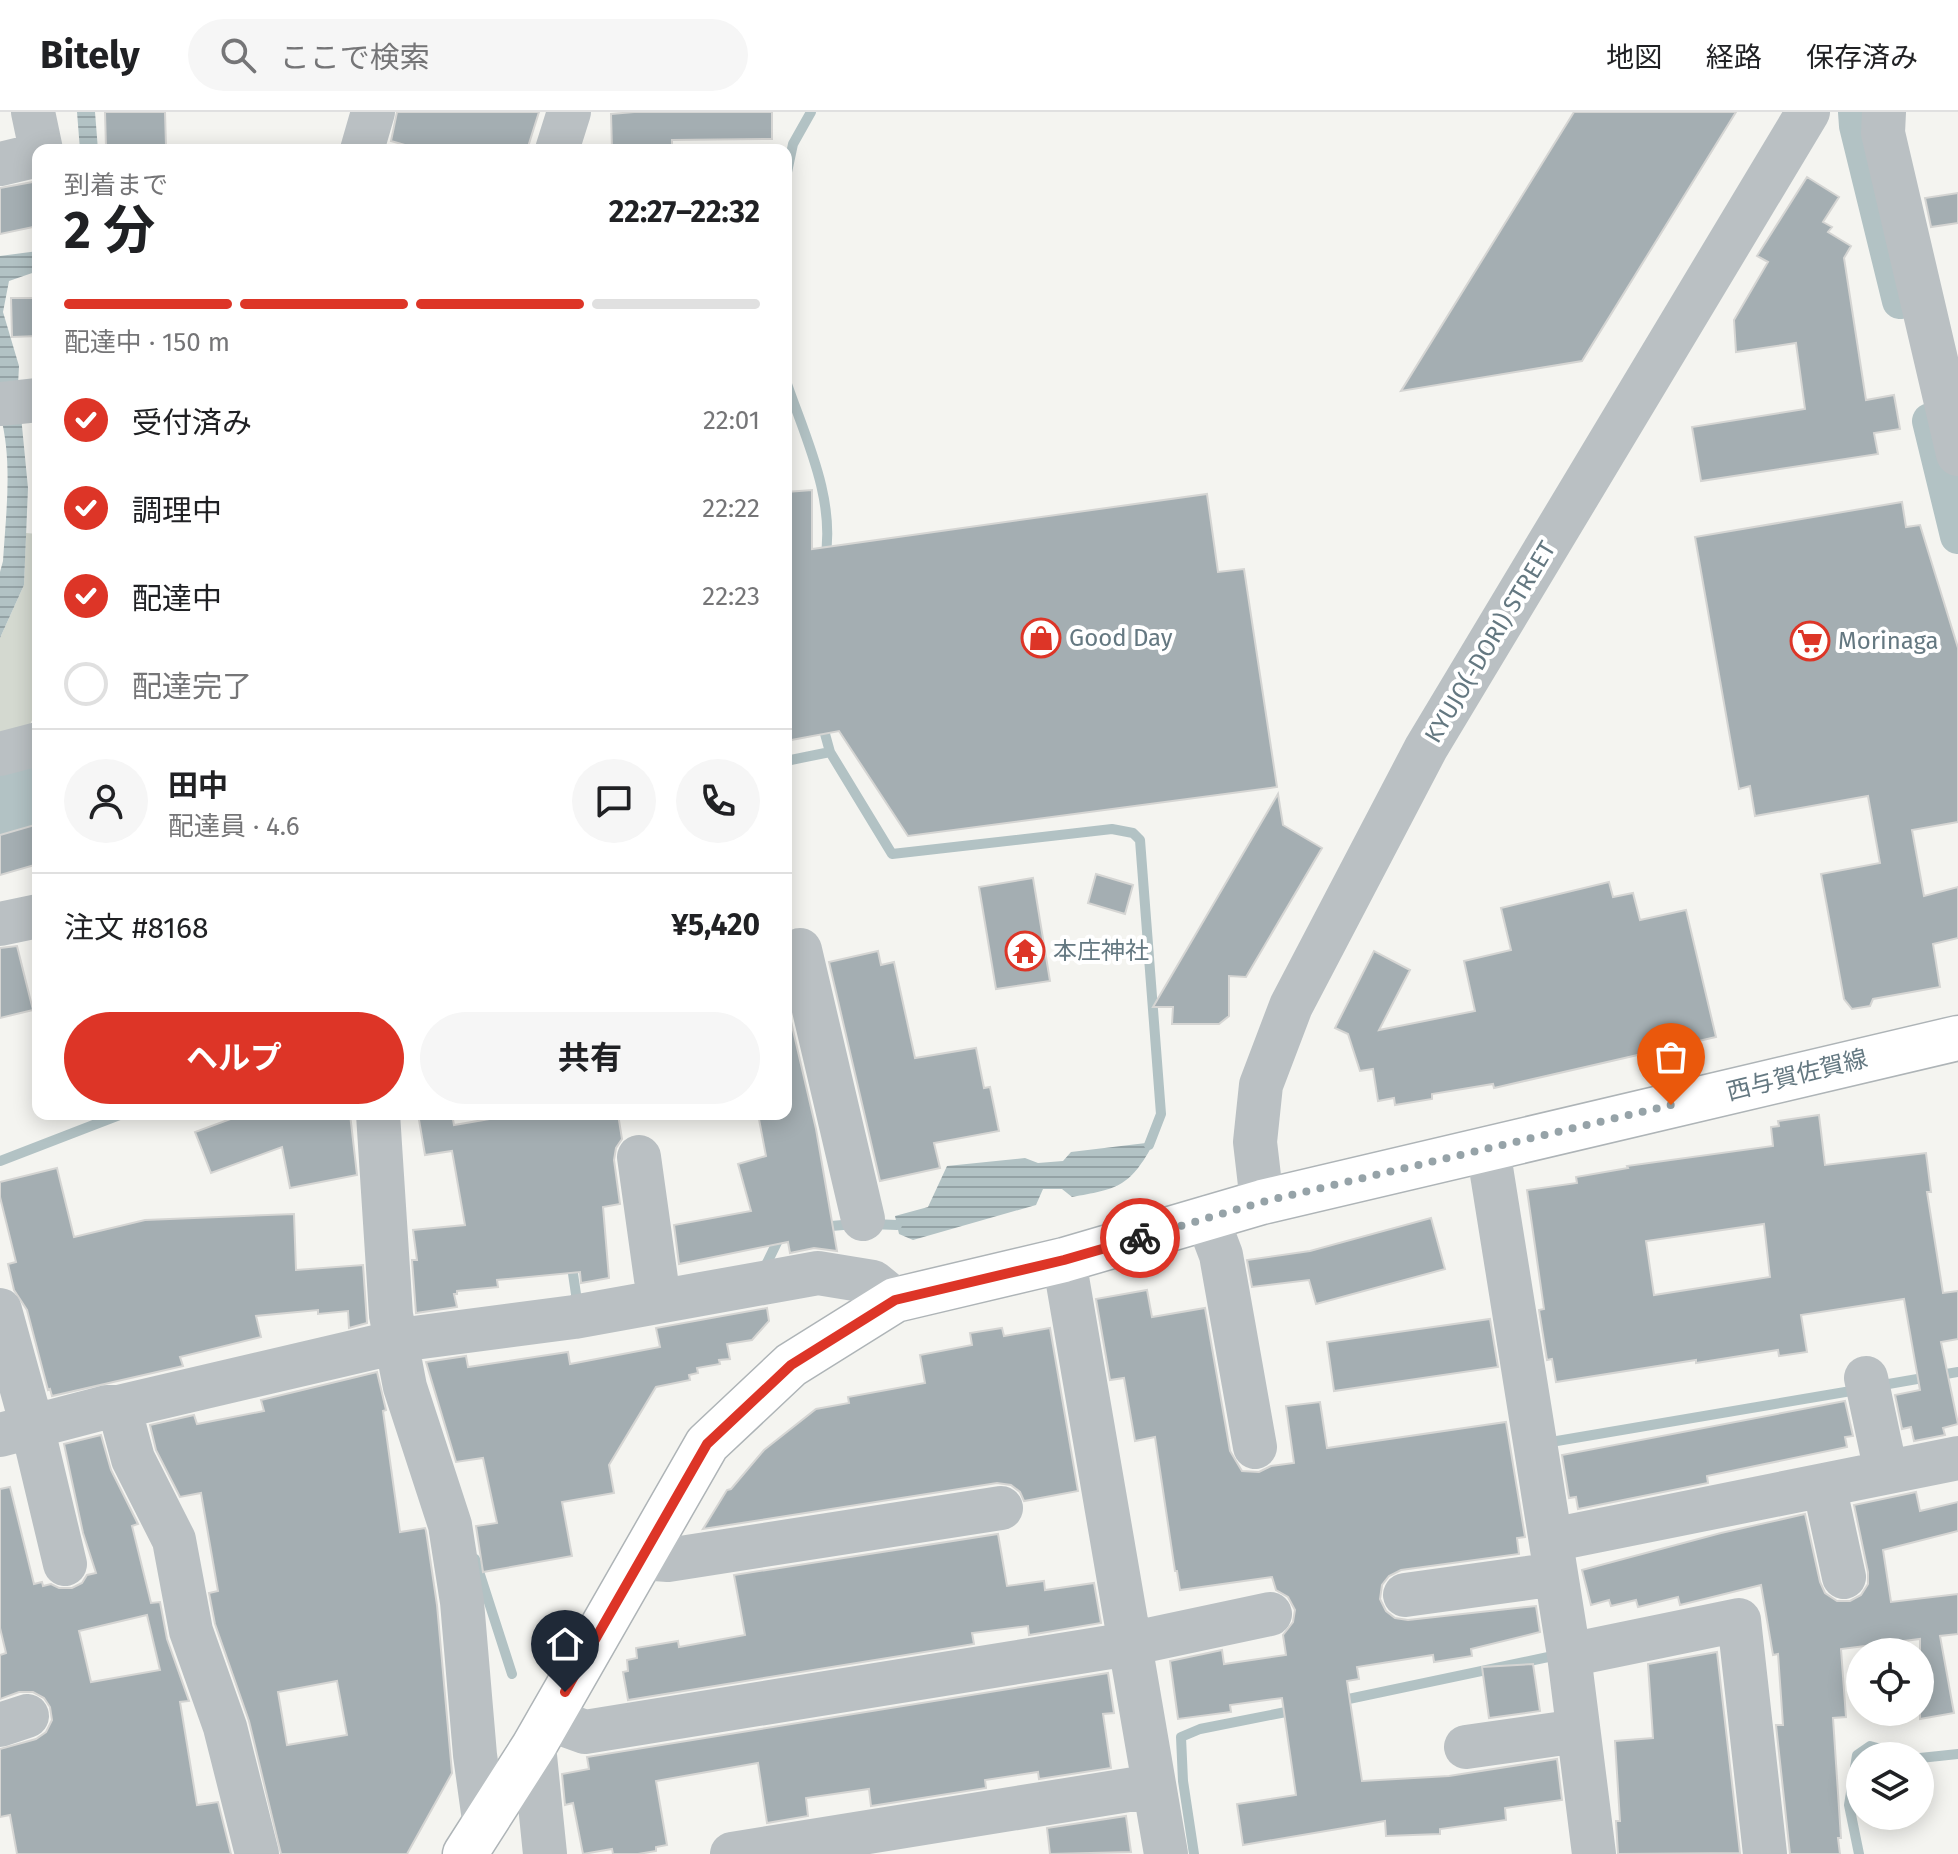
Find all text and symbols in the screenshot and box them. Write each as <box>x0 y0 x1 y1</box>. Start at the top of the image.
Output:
search box <box>188 19 748 91</box>
text: Bitely <box>40 32 140 78</box>
icon: search <box>216 33 260 77</box>
text: ここで検索 <box>280 40 430 76</box>
text: 地図 <box>1606 41 1662 74</box>
text: 経路 <box>1706 41 1762 74</box>
text: 保存済み <box>1806 41 1918 74</box>
text: 到着まで <box>64 170 168 201</box>
text: 22:27–22:32 <box>609 194 760 230</box>
text: 2 分 <box>64 199 155 262</box>
text: 配達中 · 150 m <box>64 327 230 358</box>
icon: check <box>64 398 108 442</box>
text: 受付済み <box>132 405 252 441</box>
text: 22:01 <box>703 405 760 436</box>
icon: check <box>64 486 108 530</box>
text: 調理中 <box>132 493 222 529</box>
text: 22:22 <box>702 493 760 524</box>
street label: KYUJO(-DORI) STREET <box>1419 536 1562 748</box>
icon: check <box>64 574 108 618</box>
text: 配達中 <box>132 581 222 617</box>
text: 22:23 <box>702 581 760 612</box>
shop icon: Good Day <box>1020 617 1062 659</box>
supermarket icon: Morinaga <box>1789 620 1831 662</box>
place label: Good Day <box>1069 624 1173 652</box>
place label: Morinaga <box>1838 627 1939 655</box>
text: 配達完了 <box>132 669 252 705</box>
button: person <box>64 759 148 843</box>
button: chat <box>572 759 656 843</box>
button: phone <box>676 759 760 843</box>
text: 田中 <box>168 768 228 804</box>
text: 配達員 · 4.6 <box>168 811 300 842</box>
text: ¥5,420 <box>671 907 760 943</box>
text: 注文 #8168 <box>64 910 209 946</box>
temple icon: 本庄神社 <box>1004 930 1046 972</box>
place label: 本庄神社 <box>1053 937 1149 965</box>
button: ヘルプ <box>64 1012 404 1104</box>
button: 共有 <box>420 1012 760 1104</box>
pin <box>1637 1023 1705 1105</box>
icon: bag <box>1649 1035 1693 1079</box>
street label: 西与賀佐賀線 <box>1724 1044 1870 1106</box>
courier <box>1100 1198 1180 1278</box>
icon: bike <box>1118 1216 1162 1260</box>
pin <box>531 1610 599 1692</box>
icon: home <box>543 1622 587 1666</box>
map controls <box>1846 1638 1934 1830</box>
button: locate <box>1846 1638 1934 1726</box>
button: layers <box>1846 1742 1934 1830</box>

